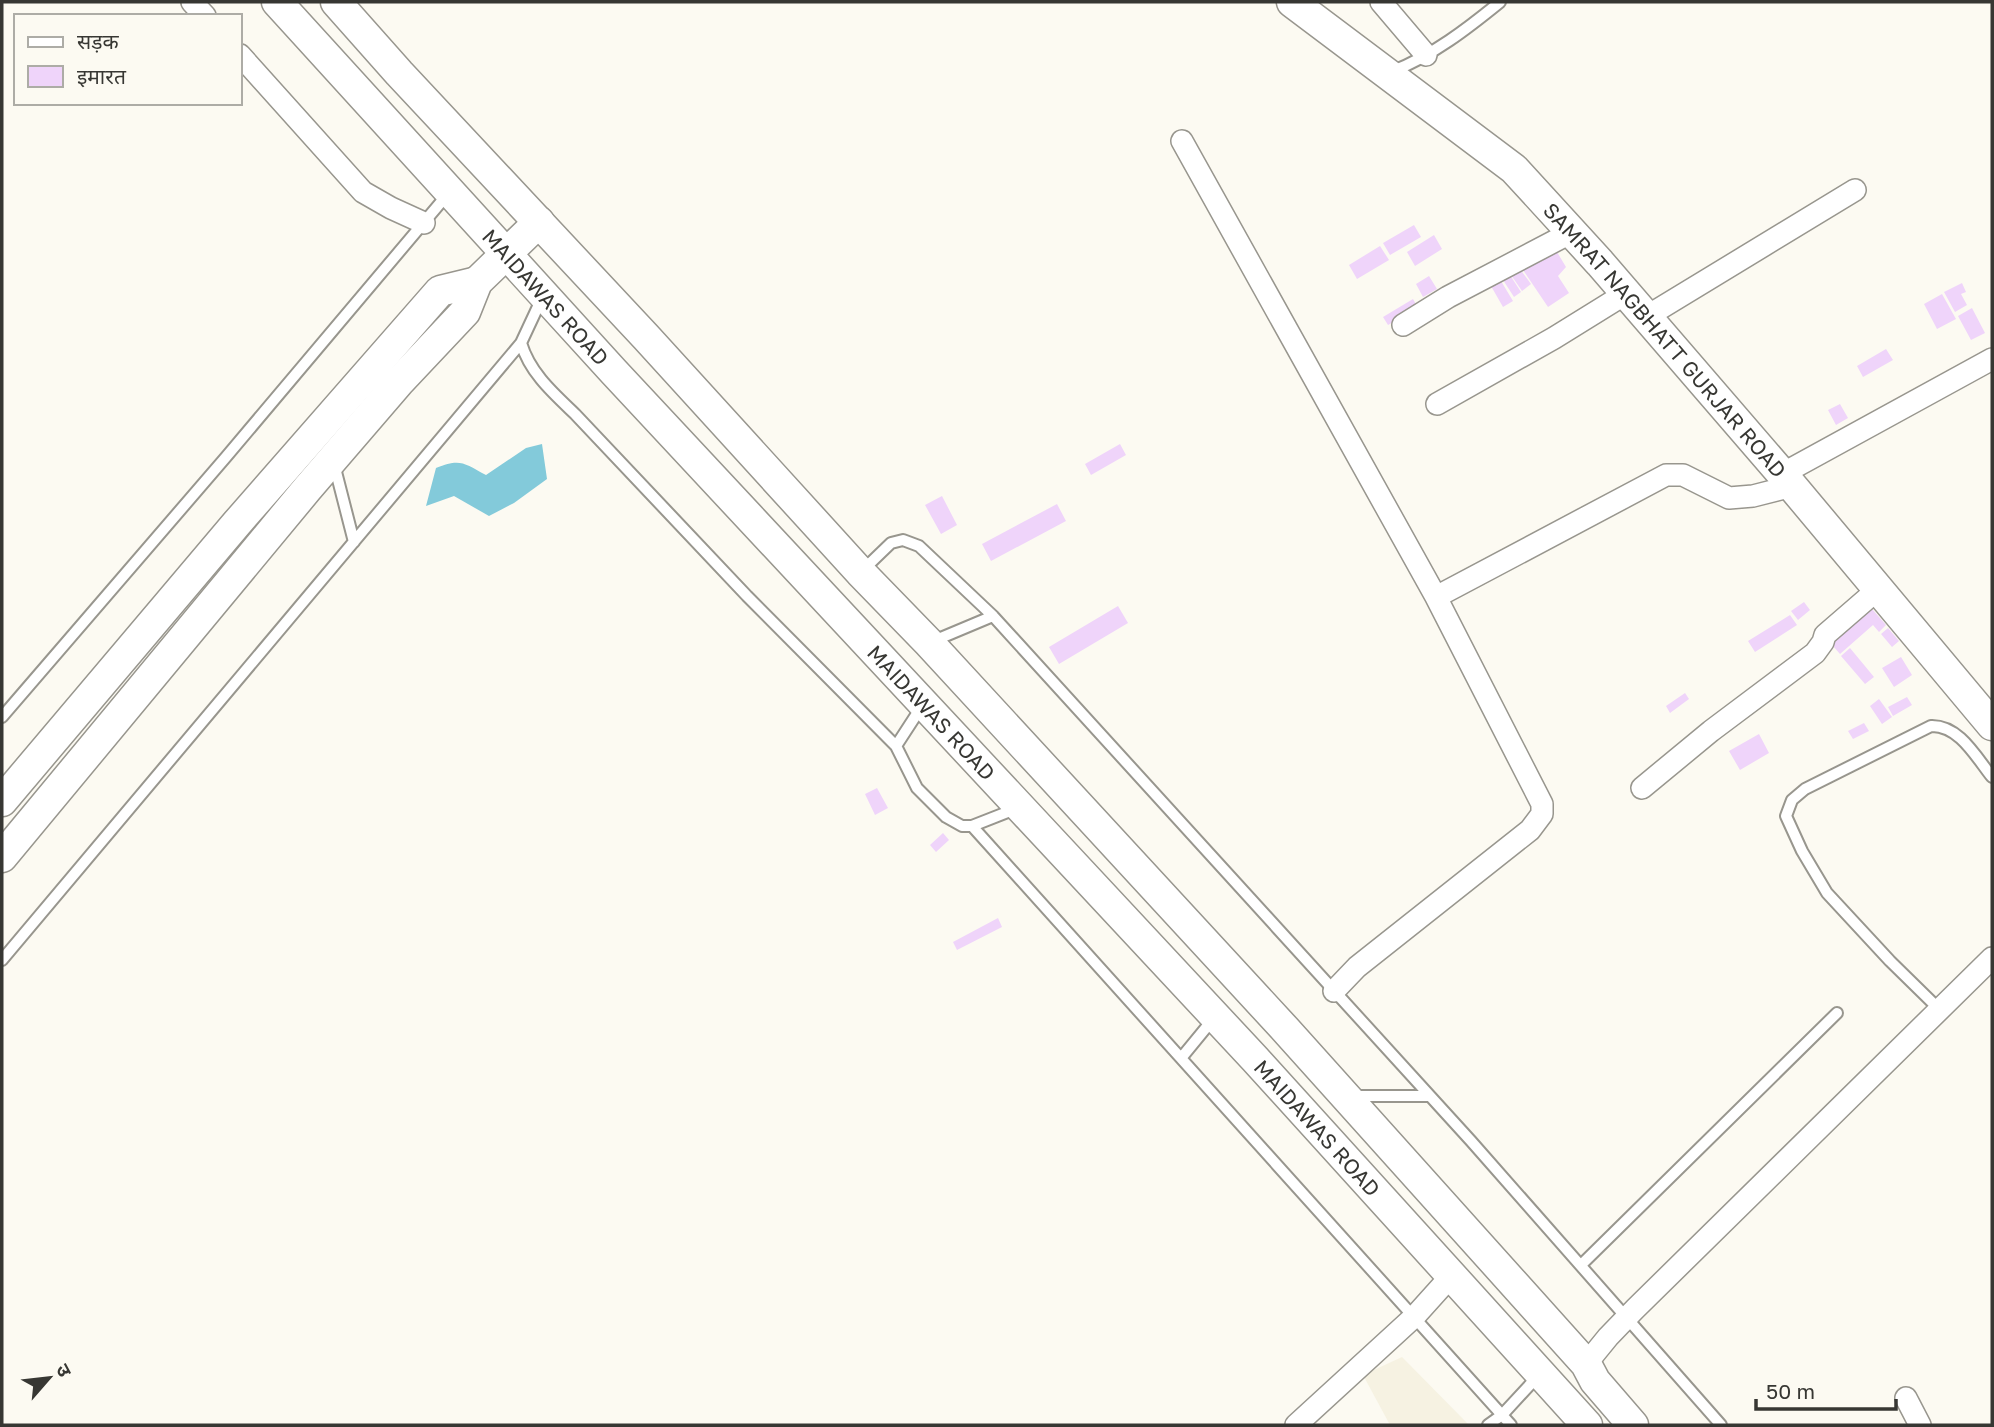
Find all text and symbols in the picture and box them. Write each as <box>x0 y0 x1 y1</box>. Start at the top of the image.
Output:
legend <box>14 14 242 105</box>
text: सड़क <box>77 28 119 54</box>
text: इमारत <box>77 63 127 89</box>
street label: SAMRAT NAGBHATT GURJAR ROAD <box>1538 197 1792 483</box>
street label: MAIDAWAS ROAD <box>477 223 614 371</box>
street label: MAIDAWAS ROAD <box>862 639 1001 785</box>
street label: MAIDAWAS ROAD <box>1249 1054 1386 1202</box>
north arrow <box>14 1343 84 1413</box>
text: उ <box>52 1359 78 1381</box>
scale bar <box>1756 1368 1896 1412</box>
text: 50 m <box>1766 1378 1815 1404</box>

